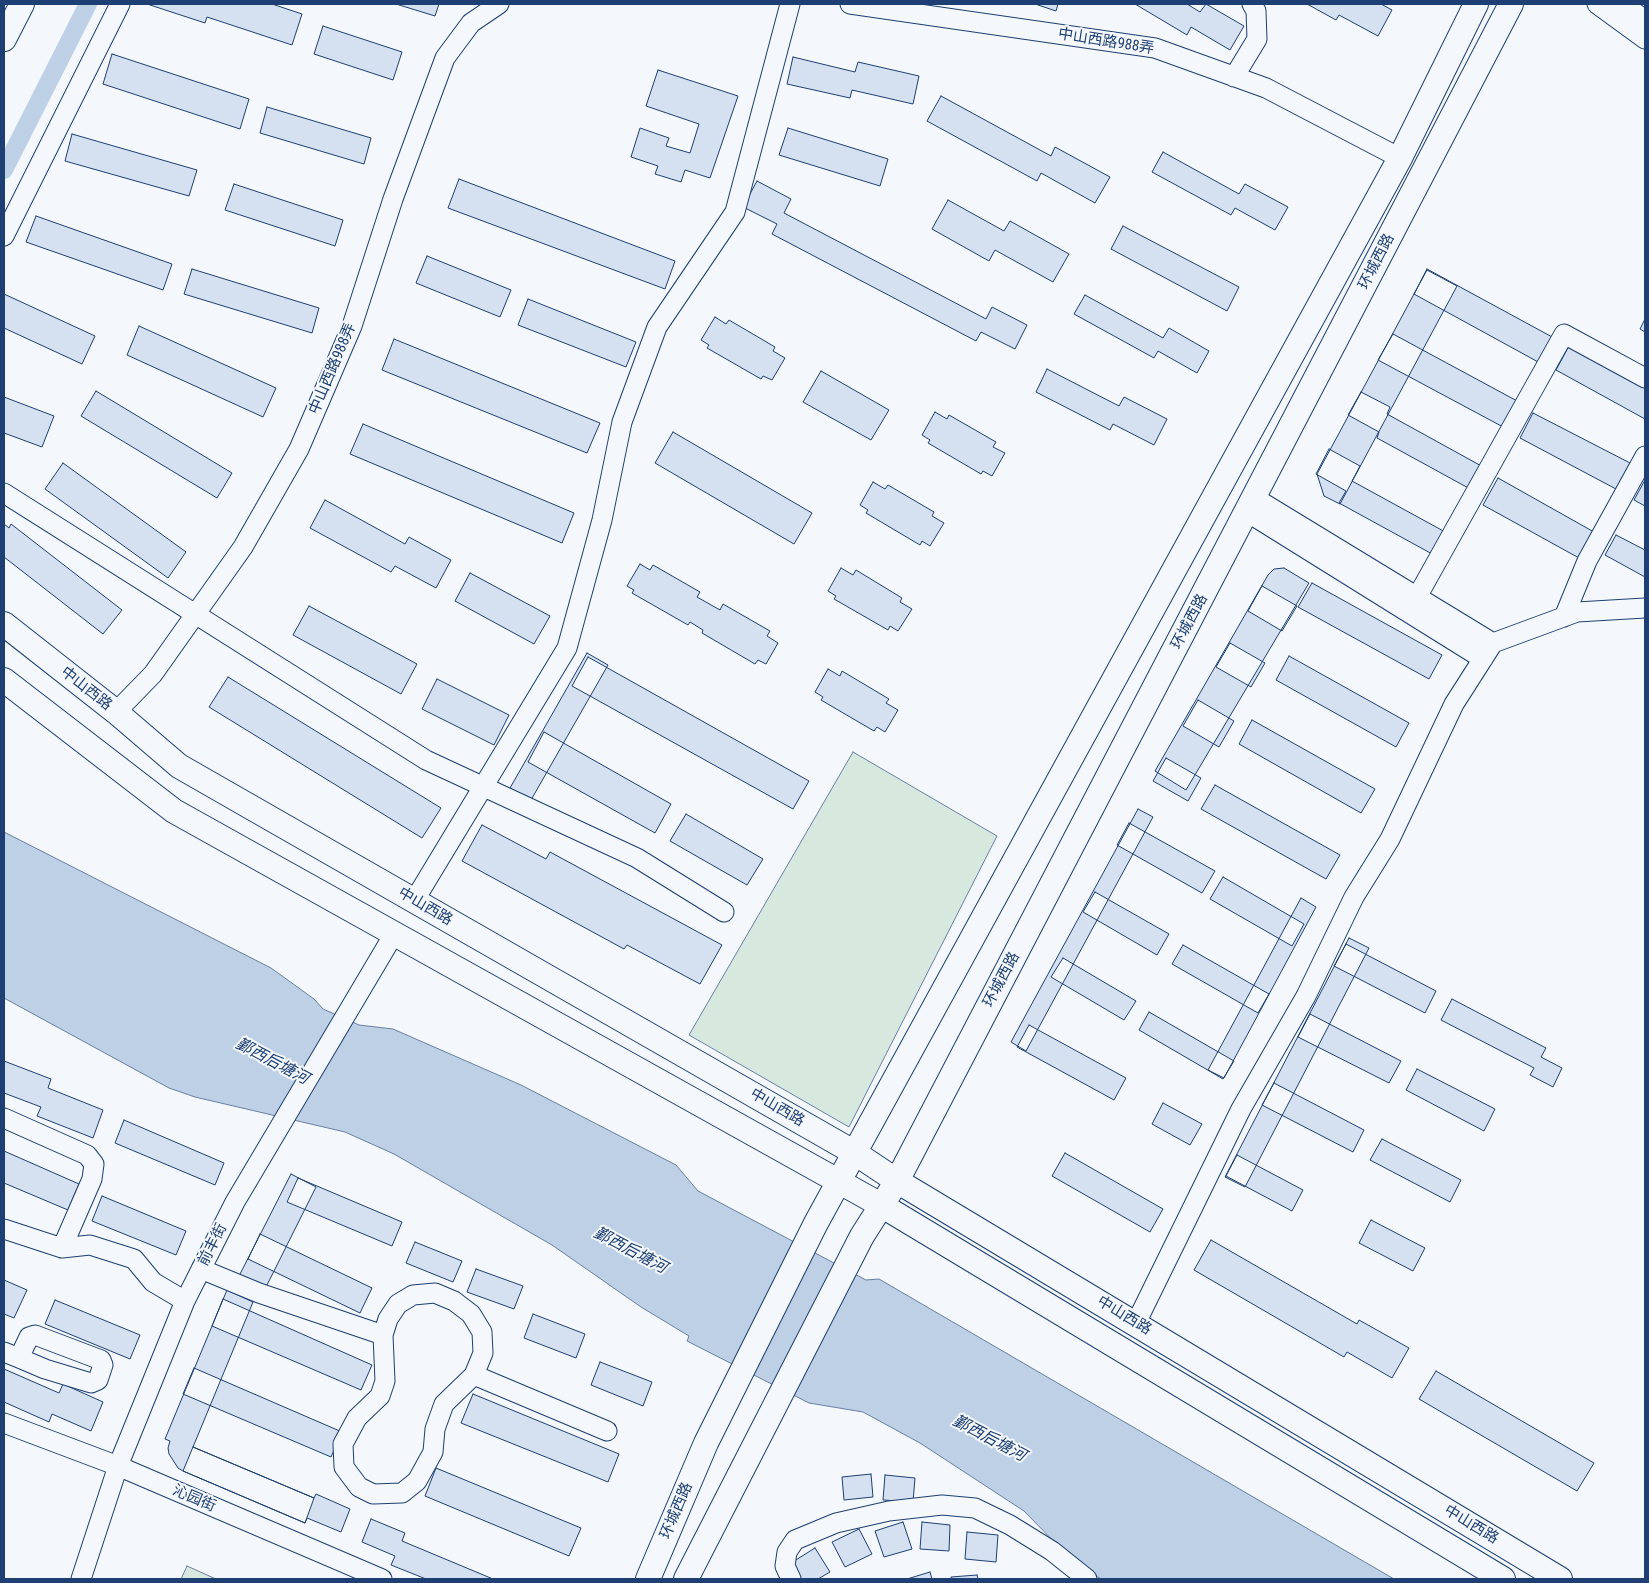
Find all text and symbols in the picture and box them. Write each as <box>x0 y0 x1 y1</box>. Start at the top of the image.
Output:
street label: 中山西路988弄 <box>1057 26 1155 58</box>
street label: 环城西路 <box>1355 231 1399 293</box>
street label: 中山西路988弄 <box>306 321 360 417</box>
street label: 环城西路 <box>1168 591 1212 653</box>
street label: 中山西路 <box>57 663 115 715</box>
street label: 中山西路 <box>395 884 455 930</box>
street label: 环城西路 <box>980 949 1024 1011</box>
water label: 鄞西后塘河 <box>232 1035 312 1089</box>
street label: 中山西路 <box>747 1085 807 1131</box>
street label: 前丰街 <box>195 1221 231 1269</box>
water label: 鄞西后塘河 <box>590 1224 670 1278</box>
street label: 中山西路 <box>1094 1293 1154 1339</box>
water label: 鄞西后塘河 <box>949 1412 1029 1466</box>
street label: 环城西路 <box>657 1480 697 1542</box>
street label: 沁园街 <box>170 1482 218 1516</box>
street label: 中山西路 <box>1441 1502 1501 1548</box>

